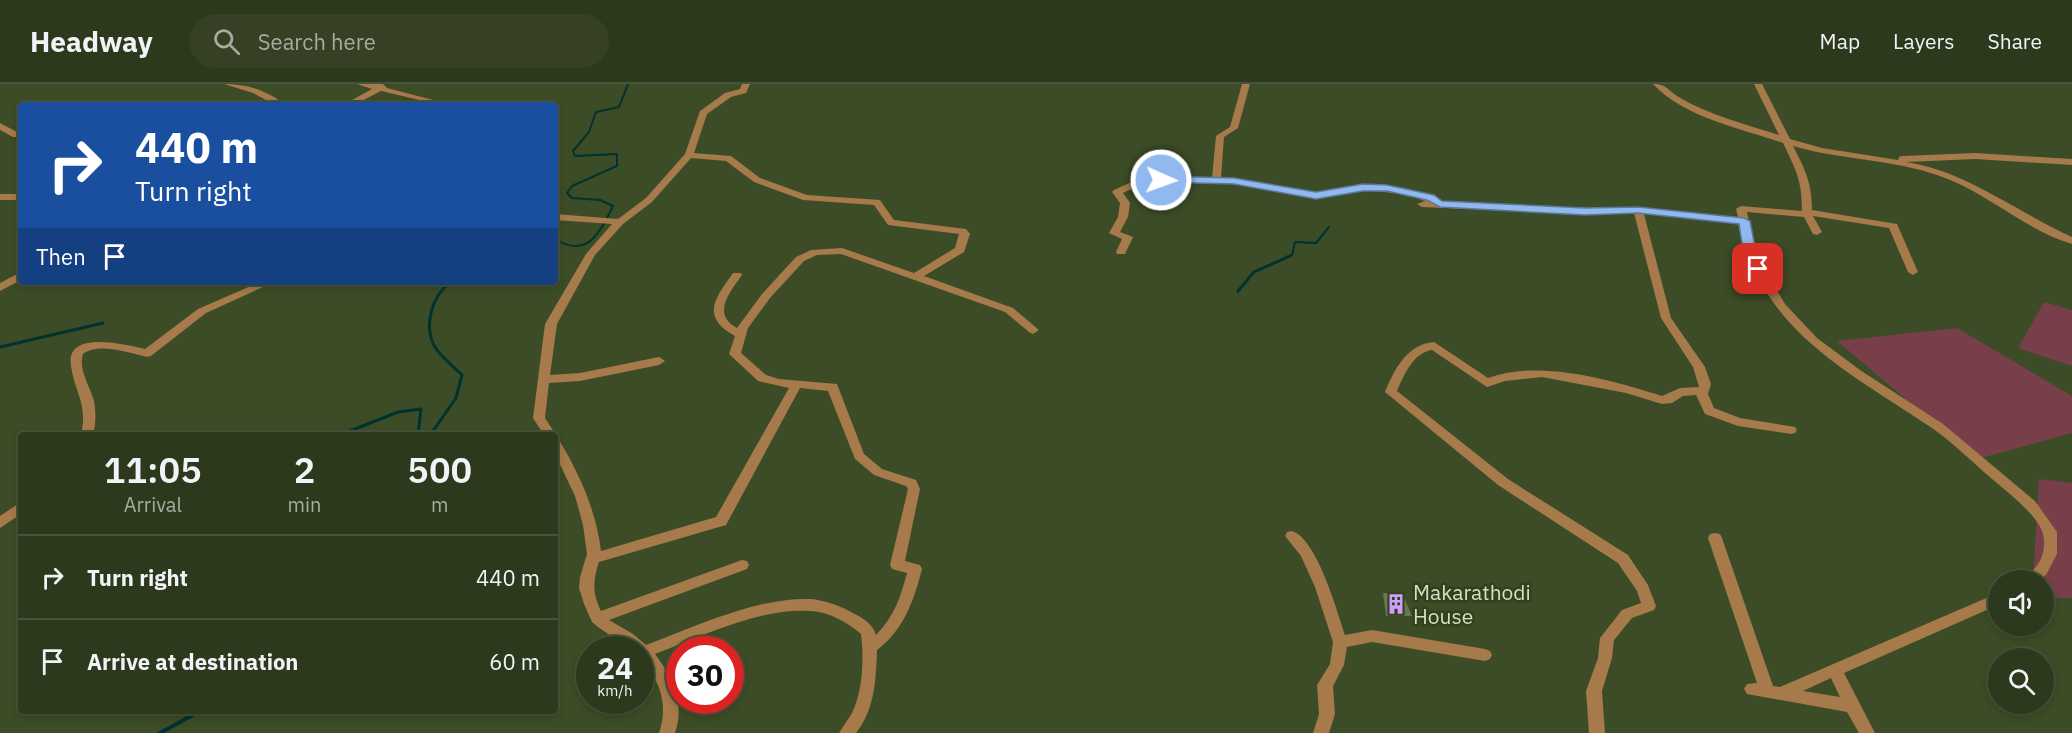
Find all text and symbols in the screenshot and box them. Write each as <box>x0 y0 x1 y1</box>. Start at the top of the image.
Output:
search box <box>189 14 609 68</box>
text: Headway <box>30 23 153 60</box>
icon: search <box>210 25 243 58</box>
text: Search here <box>258 27 376 56</box>
text: Map <box>1820 27 1860 55</box>
text: Layers <box>1893 27 1955 55</box>
text: Share <box>1988 27 2042 55</box>
text: 440 m <box>135 120 258 175</box>
icon: right <box>36 126 114 204</box>
position arrow <box>1129 148 1193 212</box>
text: Turn right <box>135 173 252 208</box>
icon: arrive <box>98 240 131 273</box>
text: Then <box>36 242 86 271</box>
pin <box>1732 243 1783 294</box>
icon: arrive <box>1741 252 1774 285</box>
text: 11:05 <box>104 446 202 493</box>
text: 2 <box>294 446 315 493</box>
text: 500 <box>407 446 472 493</box>
text: Arrival <box>124 491 182 518</box>
text: min <box>288 491 321 518</box>
text: m <box>431 491 448 518</box>
icon: right <box>36 561 69 594</box>
text: Turn right <box>87 563 188 592</box>
text: 440 m <box>476 563 540 592</box>
map controls <box>1988 570 2054 714</box>
button: sound <box>1988 570 2054 636</box>
place label: Makarathodi House <box>1413 578 1531 630</box>
building icon: Makarathodi House <box>1384 592 1408 616</box>
speed limit sign: 30 <box>666 636 744 714</box>
icon: arrive <box>36 645 69 678</box>
text: Arrive at destination <box>87 647 298 676</box>
text: 60 m <box>489 647 540 676</box>
text: 24 <box>597 648 633 687</box>
button: search <box>1988 648 2054 714</box>
text: km/h <box>597 681 633 700</box>

